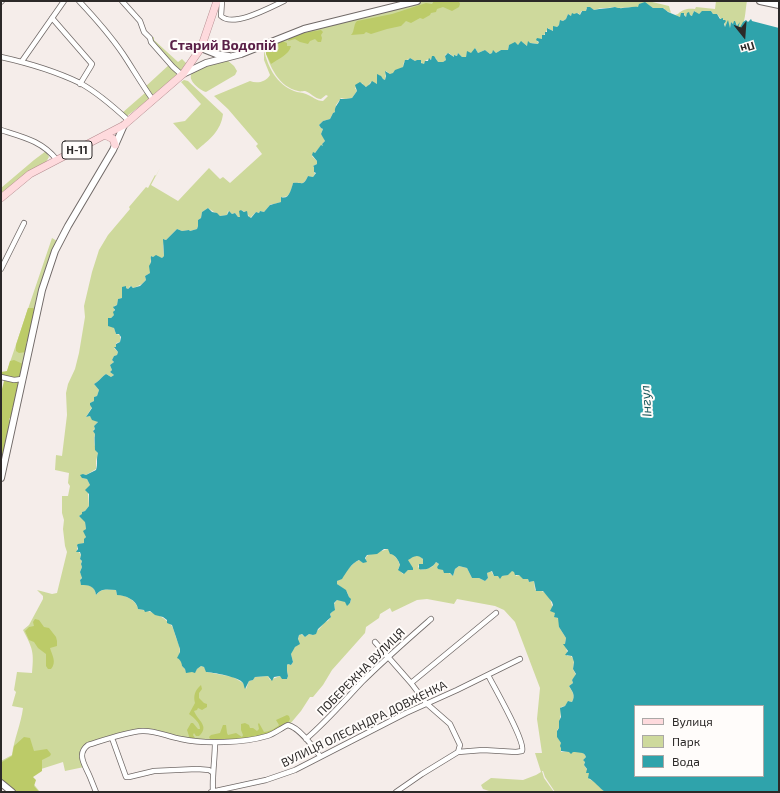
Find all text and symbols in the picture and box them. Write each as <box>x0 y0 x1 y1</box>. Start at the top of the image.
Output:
north arrow <box>724 16 764 56</box>
district label: Старий Водопій <box>170 37 276 53</box>
text: Пн <box>739 40 756 56</box>
road number: Н-11 <box>62 141 92 159</box>
water label: Інгул <box>637 385 655 417</box>
street label: ПОБЕРЕЖНА ВУЛИЦЯ <box>314 625 408 719</box>
street label: ВУЛИЦЯ ОЛЕСАНДРА ДОВЖЕНКА <box>279 678 449 770</box>
legend <box>634 705 764 777</box>
text: Вулиця <box>672 714 713 728</box>
text: Парк <box>672 734 700 748</box>
text: Вода <box>672 754 700 768</box>

